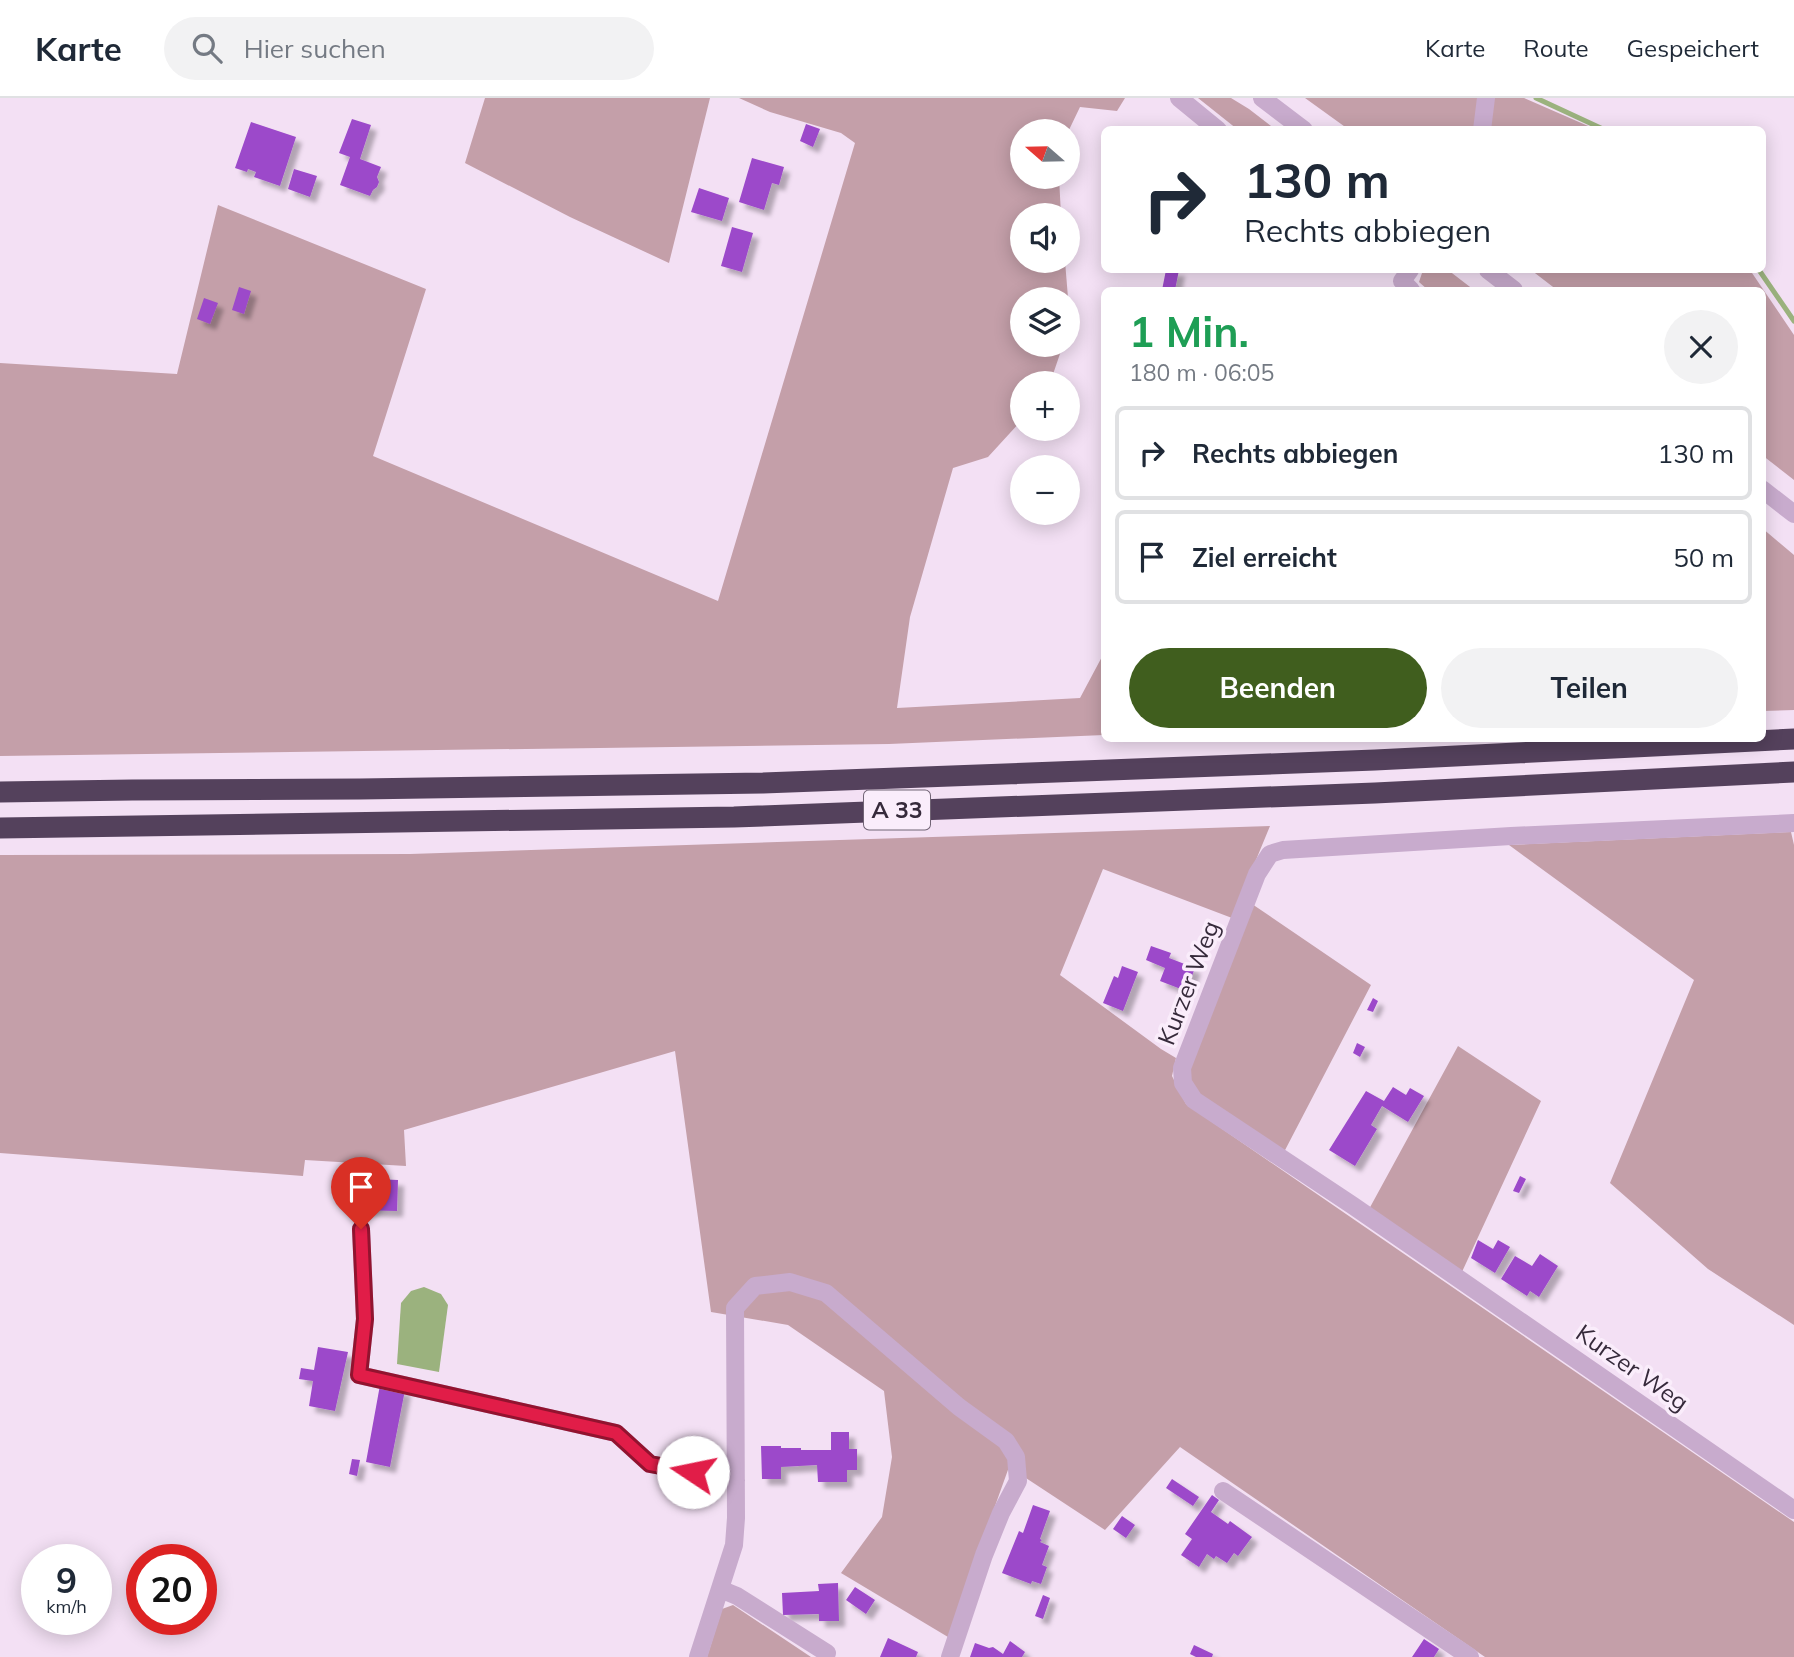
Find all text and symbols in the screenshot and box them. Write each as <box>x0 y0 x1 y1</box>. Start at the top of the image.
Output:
search box <box>164 17 654 80</box>
text: Karte <box>35 28 122 69</box>
icon: search <box>188 29 226 67</box>
text: Hier suchen <box>244 32 386 65</box>
text: Karte <box>1425 33 1485 63</box>
text: Route <box>1523 33 1589 63</box>
text: Gespeichert <box>1627 33 1759 63</box>
north arrow <box>1010 119 1080 189</box>
map controls <box>1010 119 1080 525</box>
text: 130 m <box>1244 149 1390 210</box>
icon: right <box>1129 154 1220 245</box>
button: sound <box>1010 203 1080 273</box>
text: Rechts abbiegen <box>1244 210 1491 250</box>
button: layers <box>1010 287 1080 357</box>
text: 1 Min. <box>1129 305 1249 358</box>
button: close <box>1664 310 1738 384</box>
text: 180 m · 06:05 <box>1129 358 1274 387</box>
button: + <box>1010 371 1080 441</box>
icon: right <box>1133 434 1171 472</box>
text: Rechts abbiegen <box>1192 437 1398 470</box>
text: 130 m <box>1658 437 1734 470</box>
button: − <box>1010 455 1080 525</box>
icon: arrive <box>1133 538 1171 576</box>
text: Ziel erreicht <box>1192 541 1337 574</box>
text: 50 m <box>1673 541 1734 574</box>
button: Beenden <box>1129 648 1427 728</box>
button: Teilen <box>1441 648 1738 728</box>
road number: A 33 <box>864 790 930 830</box>
street label: Kurzer Weg <box>1151 916 1225 1049</box>
pin <box>331 1157 391 1229</box>
icon: arrive <box>342 1168 380 1206</box>
street label: Kurzer Weg <box>1570 1317 1695 1417</box>
position arrow <box>656 1435 730 1509</box>
speed limit sign: 20 <box>126 1544 217 1635</box>
text: 9 <box>56 1558 77 1602</box>
text: km/h <box>46 1595 87 1618</box>

